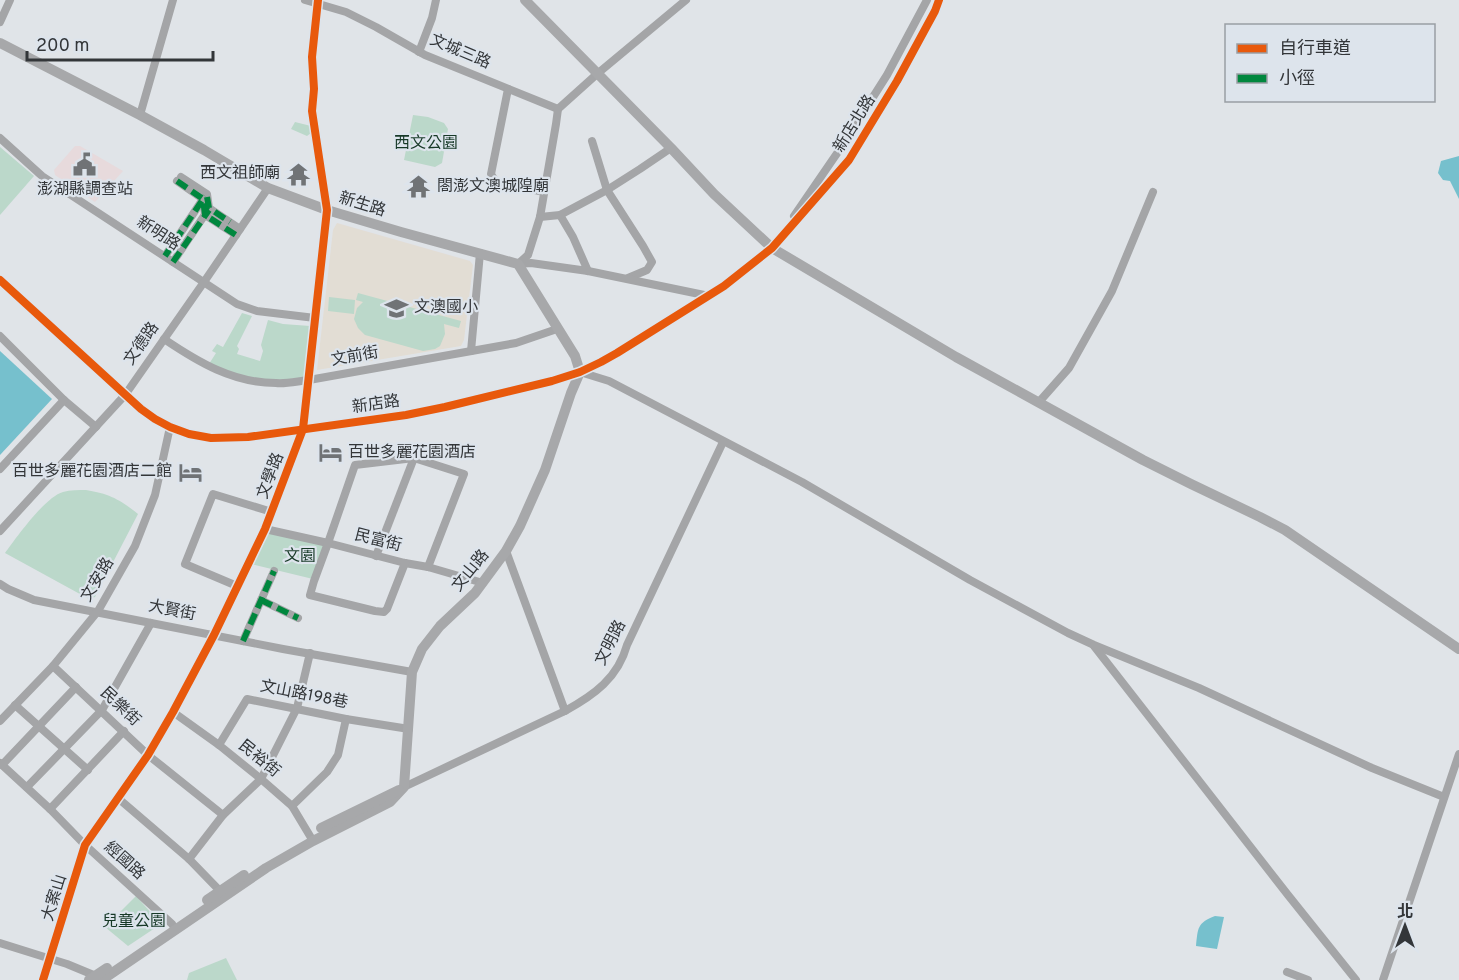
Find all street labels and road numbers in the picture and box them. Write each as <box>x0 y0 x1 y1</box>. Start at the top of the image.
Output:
street label: 文城三路 <box>427 30 493 74</box>
street label: 新店北路 <box>830 92 880 156</box>
street label: 新生路 <box>336 188 388 222</box>
street label: 新明路 <box>132 213 184 255</box>
street label: 文德路 <box>120 319 164 369</box>
street label: 文前街 <box>330 343 380 371</box>
street label: 新店路 <box>351 392 401 418</box>
street label: 文學路 <box>253 450 289 502</box>
street label: 民富街 <box>352 525 404 557</box>
street label: 文山路 <box>448 546 494 596</box>
street label: 文安路 <box>77 554 119 606</box>
street label: 大賢街 <box>147 597 197 625</box>
street label: 文明路 <box>591 617 631 669</box>
street label: 文山路198巷 <box>258 677 350 713</box>
street label: 民樂街 <box>96 683 144 731</box>
street label: 民裕街 <box>234 736 284 782</box>
street label: 經國路 <box>99 838 149 884</box>
street label: 大案山 <box>38 872 72 924</box>

